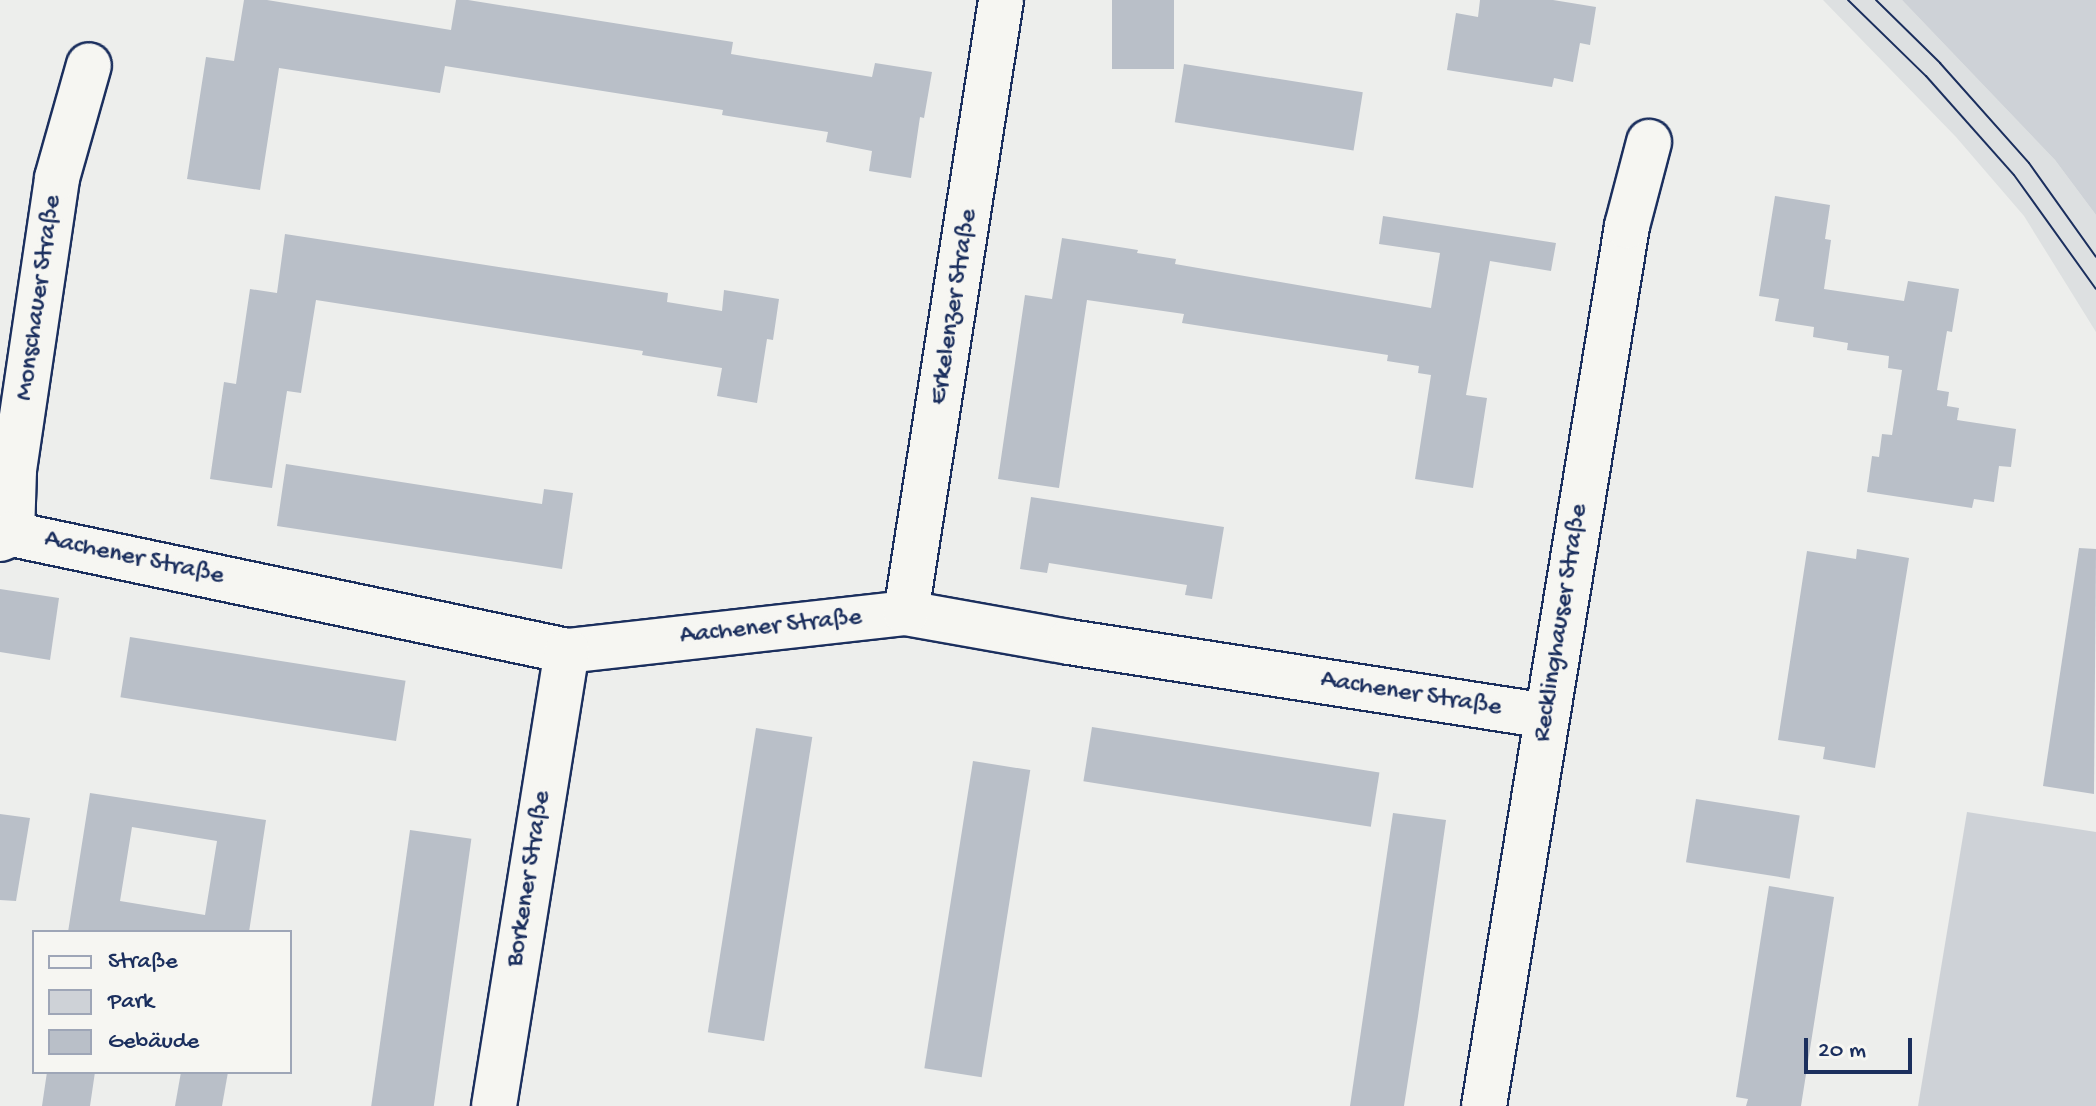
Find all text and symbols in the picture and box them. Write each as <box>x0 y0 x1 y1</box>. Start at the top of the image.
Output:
street label: Monschauer Straße <box>10 193 70 403</box>
street label: Erkelenzer Straße <box>924 207 986 407</box>
street label: Recklinghauser Straße <box>1528 502 1596 744</box>
street label: Aachener Straße <box>41 525 227 593</box>
street label: Aachener Straße <box>679 603 863 653</box>
street label: Aachener Straße <box>1318 665 1504 725</box>
street label: Borkener Straße <box>501 789 559 969</box>
legend <box>32 930 292 1074</box>
text: Straße <box>108 948 178 977</box>
text: Park <box>108 988 154 1017</box>
scale bar <box>1808 1022 1916 1072</box>
text: Gebäude <box>108 1028 199 1057</box>
text: 20 m <box>1818 1037 1866 1066</box>

